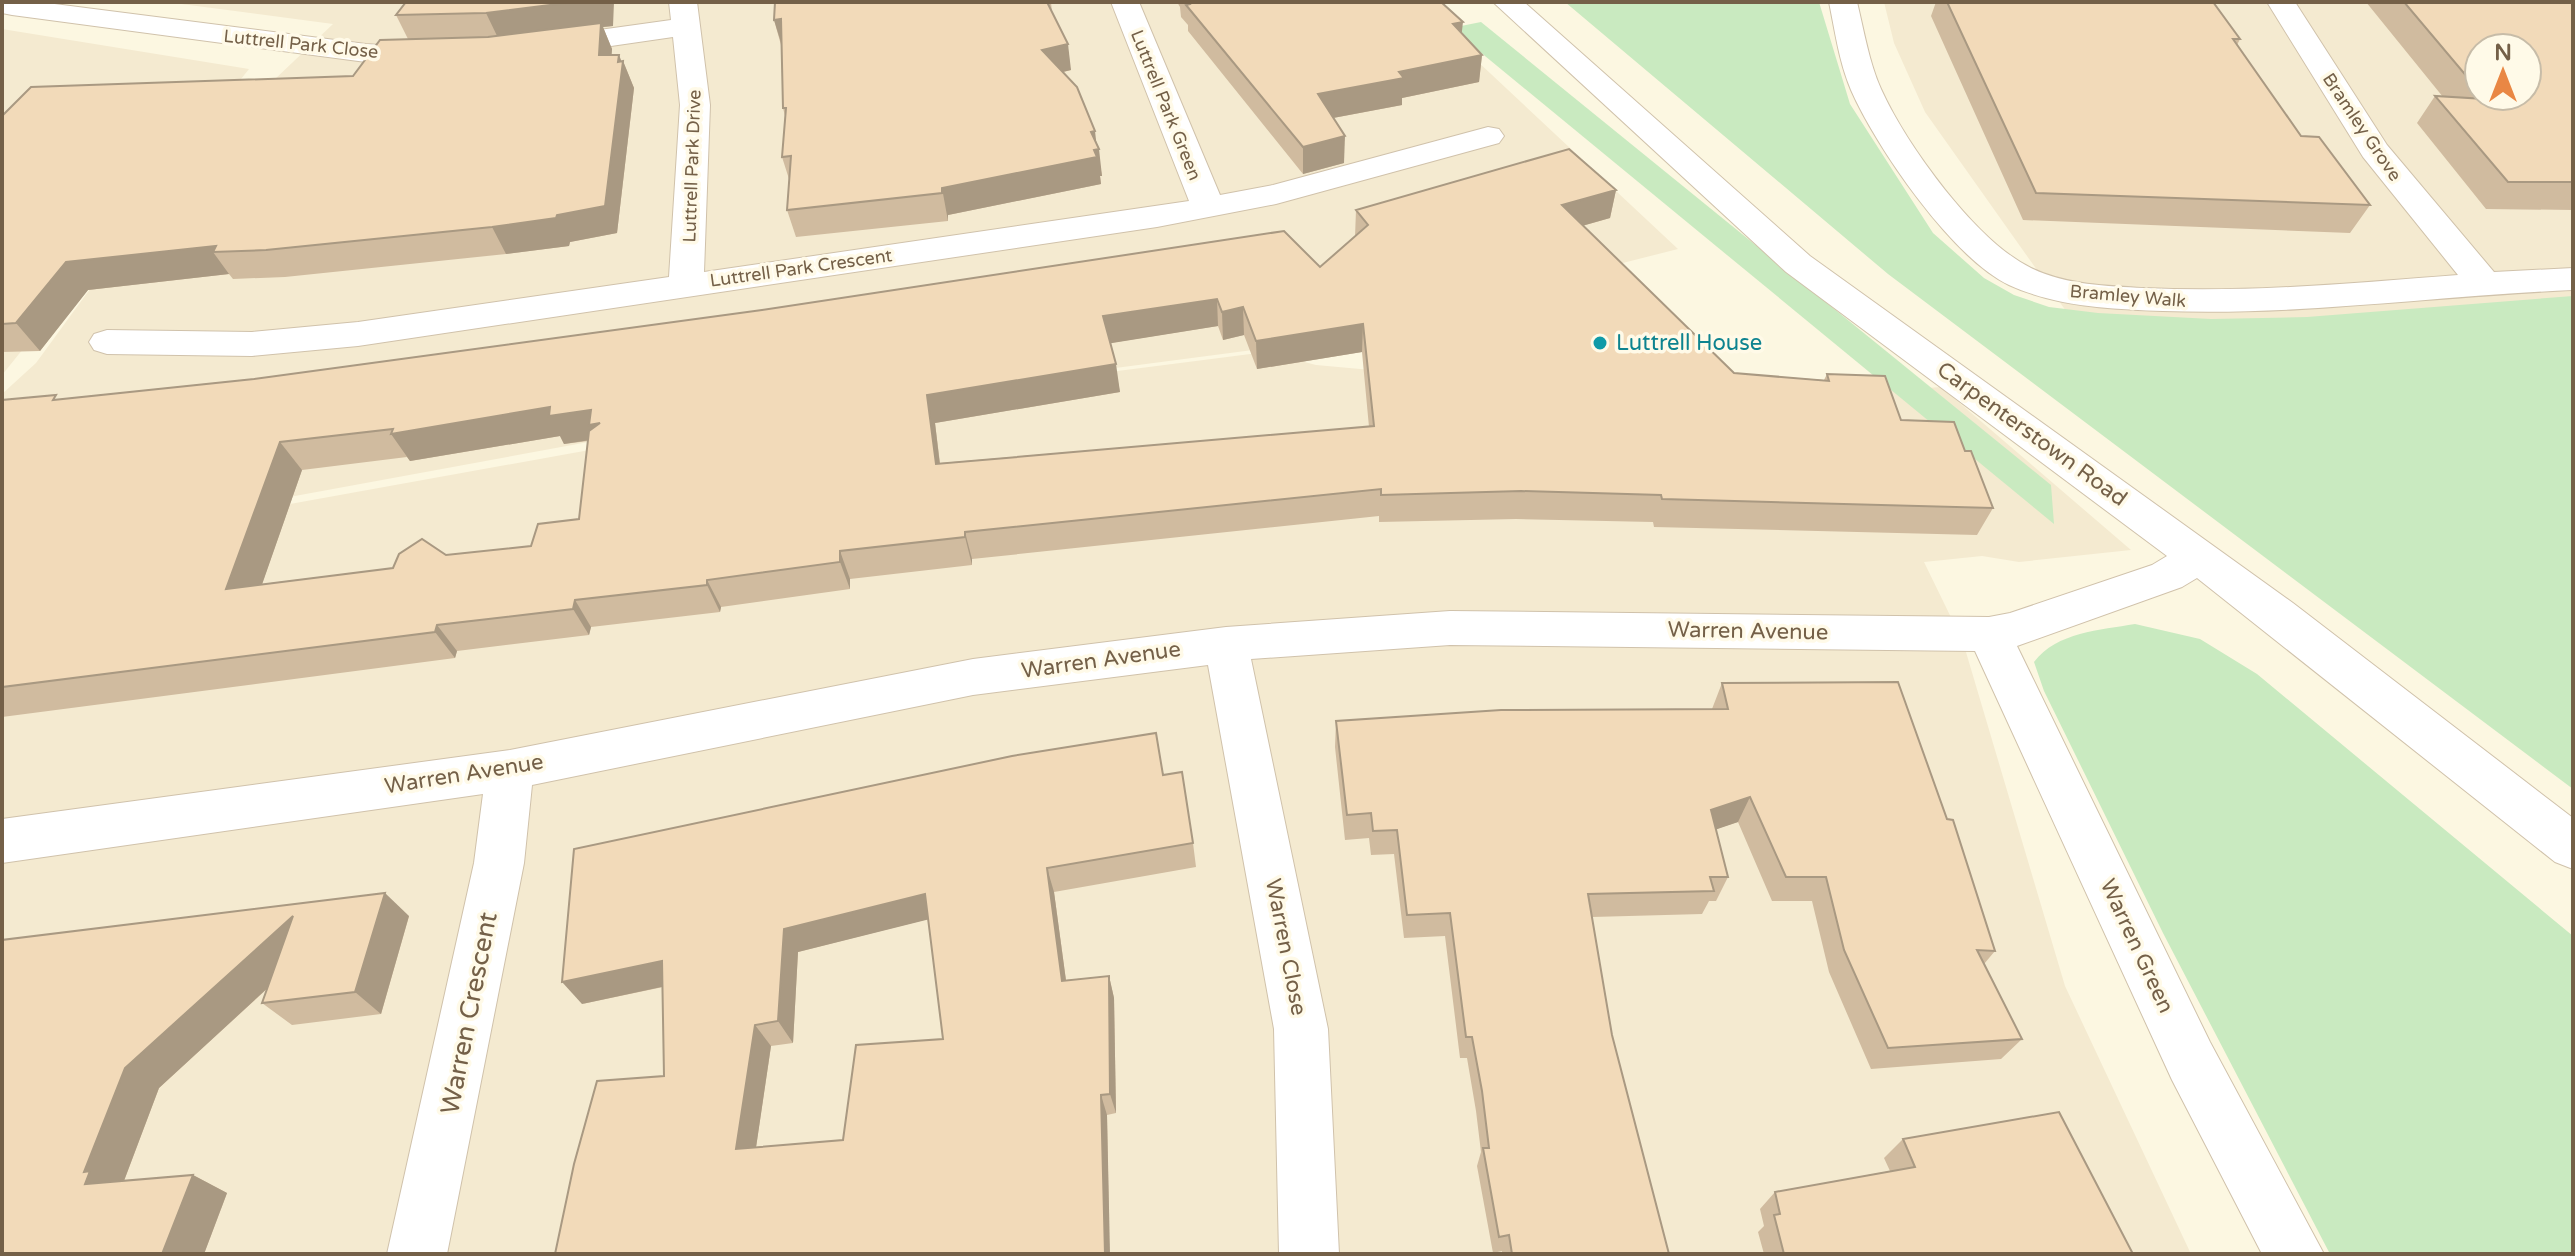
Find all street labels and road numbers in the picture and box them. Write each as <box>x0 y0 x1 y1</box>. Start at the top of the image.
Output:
street label: Luttrell Park Close <box>223 25 379 63</box>
street label: Luttrell Park Green <box>1126 27 1206 183</box>
street label: Bramley Grove <box>2318 69 2406 185</box>
street label: Luttrell Park Drive <box>678 89 706 243</box>
street label: Luttrell Park Crescent <box>708 244 894 292</box>
street label: Bramley Walk <box>2069 280 2187 312</box>
street label: Carpenterstown Road <box>1932 356 2132 512</box>
street label: Warren Avenue <box>1668 617 1828 645</box>
street label: Warren Avenue <box>1020 636 1182 684</box>
street label: Warren Avenue <box>383 749 545 799</box>
street label: Warren Green <box>2095 875 2179 1017</box>
street label: Warren Close <box>1260 876 1312 1018</box>
street label: Warren Crescent <box>434 909 504 1117</box>

